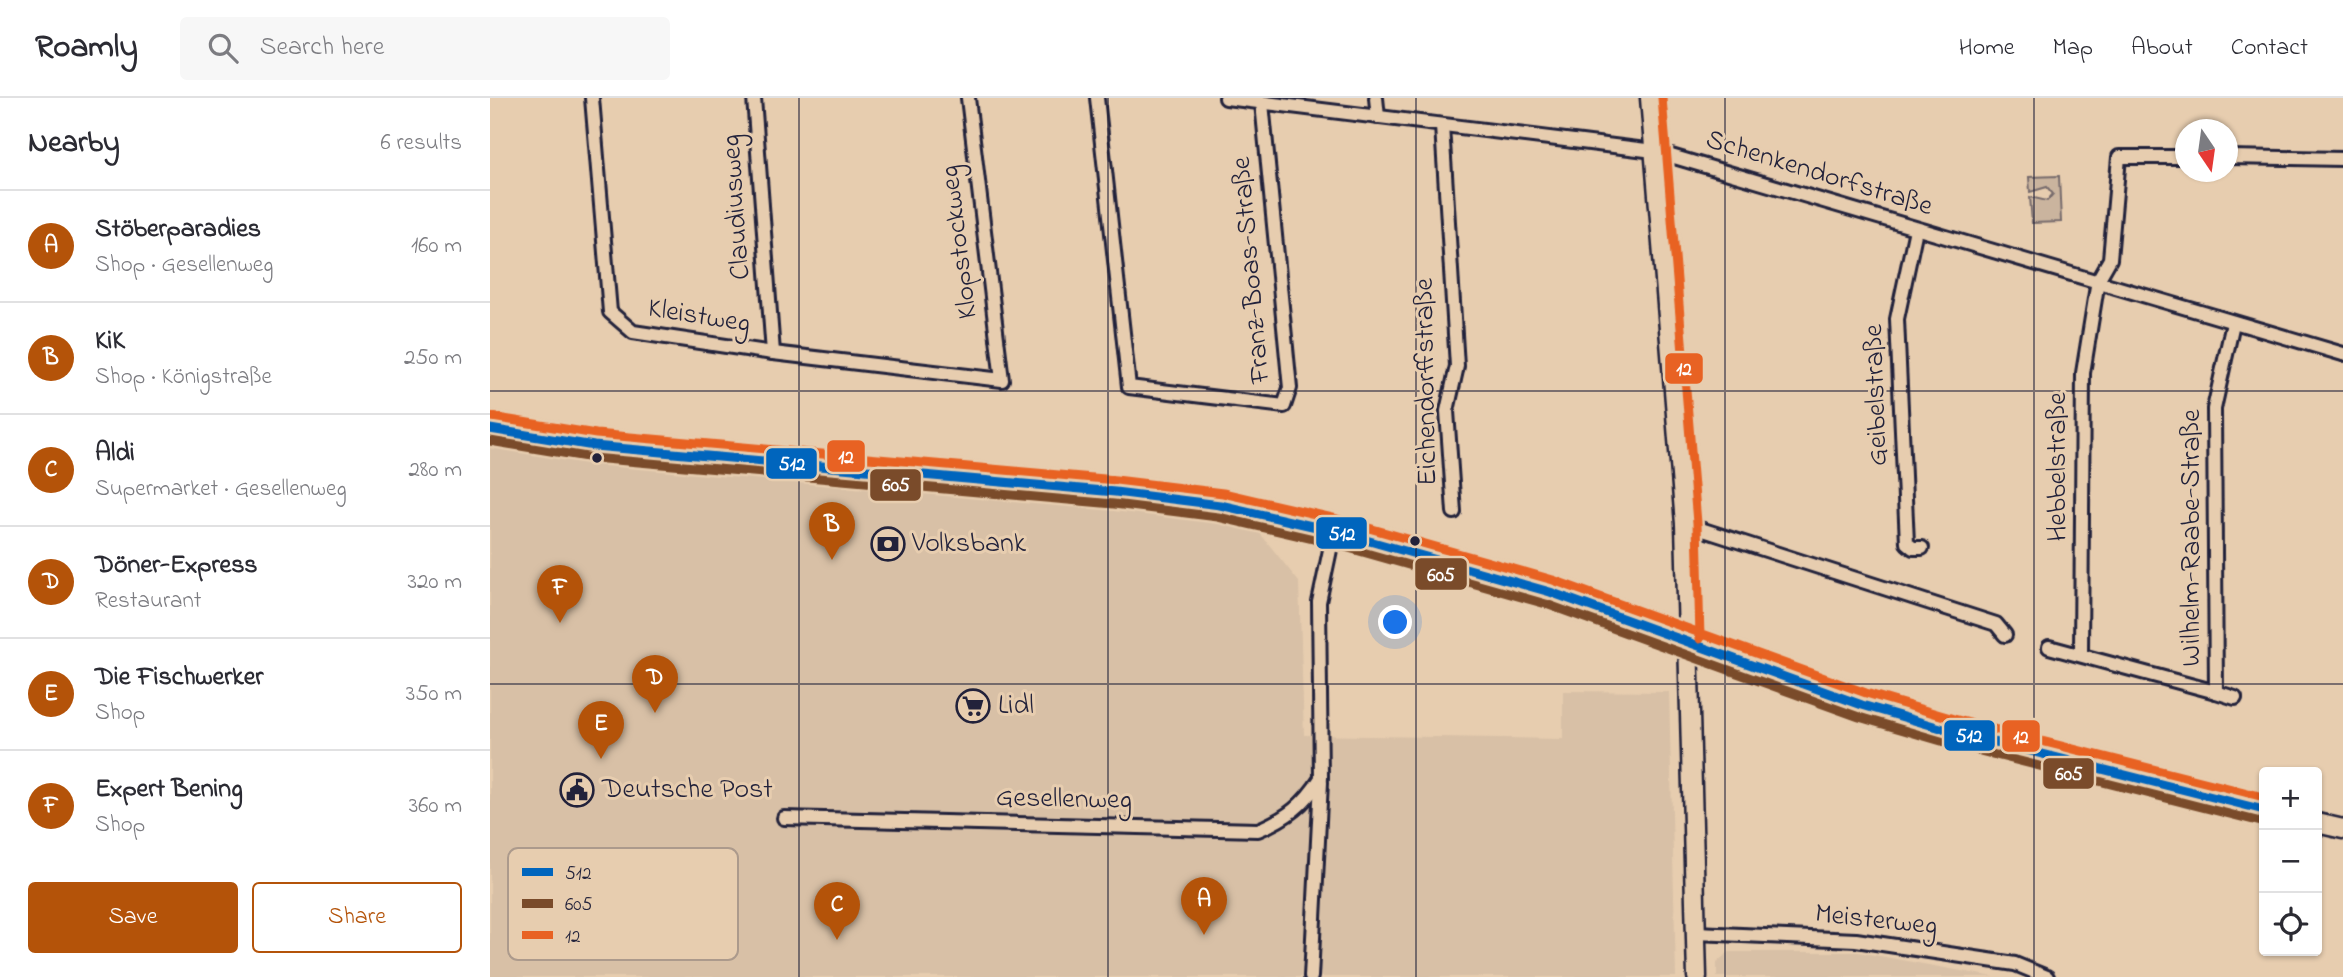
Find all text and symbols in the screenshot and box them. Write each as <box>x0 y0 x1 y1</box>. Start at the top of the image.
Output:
search box <box>180 17 670 80</box>
text: Roamly <box>35 24 138 72</box>
icon: search <box>204 29 242 67</box>
text: Search here <box>260 29 384 67</box>
text: Home <box>1959 31 2015 66</box>
text: Map <box>2053 31 2093 66</box>
text: About <box>2131 31 2193 66</box>
text: Contact <box>2231 31 2308 66</box>
north arrow <box>2175 119 2238 182</box>
street label: Schenkendorfstraße <box>1700 120 1938 228</box>
text: Nearby <box>28 122 120 166</box>
text: 6 results <box>381 127 462 160</box>
street label: Claudiusweg <box>711 133 763 281</box>
street label: Franz-Boas-Straße <box>1222 154 1282 386</box>
street label: Klopstockweg <box>930 163 990 321</box>
text: Stöberparadies <box>95 211 261 249</box>
text: A <box>44 230 58 263</box>
text: 160 m <box>411 230 462 263</box>
text: Shop · Gesellenweg <box>95 249 273 282</box>
street label: Eichendorffstraße <box>1405 277 1449 486</box>
street label: Kleistweg <box>645 289 753 345</box>
text: KiK <box>95 323 125 361</box>
street label: Geibelstraße <box>1854 323 1900 467</box>
text: B <box>43 342 59 375</box>
text: 250 m <box>404 342 462 375</box>
line badge: 12 <box>1664 352 1704 385</box>
text: 12 <box>1676 357 1692 384</box>
text: Shop · Königstraße <box>95 361 272 394</box>
street label: Hebbelstraße <box>2038 392 2079 542</box>
street label: Wilhelm-Raabe-Straße <box>2172 409 2213 667</box>
text: Aldi <box>95 435 135 473</box>
line badge: 12 <box>826 439 866 473</box>
text: 12 <box>838 445 854 472</box>
line badge: 512 <box>765 447 818 480</box>
unlabelled marker <box>590 451 604 465</box>
text: 512 <box>779 452 806 479</box>
text: C <box>45 454 57 487</box>
text: 280 m <box>408 454 462 487</box>
line badge: 605 <box>869 468 922 502</box>
text: Supermarket · Gesellenweg <box>95 473 347 506</box>
text: 605 <box>882 473 910 500</box>
pin: B <box>809 502 855 560</box>
line badge: 512 <box>1315 516 1368 550</box>
text: 512 <box>1329 522 1356 549</box>
place label: Volksbank <box>911 524 1027 565</box>
bank icon: Volksbank <box>869 525 907 563</box>
unlabelled marker <box>1408 534 1422 548</box>
text: Döner-Express <box>95 547 258 585</box>
line badge: 605 <box>1414 557 1468 591</box>
text: 605 <box>1427 563 1455 590</box>
pin: F <box>537 565 583 623</box>
text: D <box>43 566 59 599</box>
text: 320 m <box>408 566 462 599</box>
text: Restaurant <box>95 585 202 618</box>
your location <box>1378 605 1412 639</box>
pin: D <box>632 655 678 713</box>
text: Die Fischwerker <box>95 659 263 697</box>
text: E <box>44 678 58 711</box>
text: 350 m <box>406 678 462 711</box>
place label: Lidl <box>998 686 1034 727</box>
supermarket icon: Lidl <box>954 687 992 725</box>
text: Shop <box>95 697 145 730</box>
pin: E <box>578 701 624 759</box>
line badge: 512 <box>1943 719 1996 752</box>
line badge: 12 <box>2001 719 2041 753</box>
text: 512 <box>1956 724 1983 751</box>
text: 12 <box>2013 725 2029 752</box>
line badge: 605 <box>2042 757 2095 790</box>
text: 605 <box>2055 762 2083 789</box>
map controls <box>2259 767 2322 956</box>
button: + <box>2259 767 2322 830</box>
place label: Deutsche Post <box>601 770 773 811</box>
text: Expert Bening <box>95 771 243 809</box>
public building icon: Deutsche Post <box>558 771 596 809</box>
street label: Gesellenweg <box>996 778 1132 822</box>
text: F <box>44 790 58 823</box>
text: 360 m <box>409 790 462 823</box>
text: Shop <box>95 809 145 842</box>
button: − <box>2259 830 2322 893</box>
legend <box>508 848 738 960</box>
text: 512 <box>565 861 591 888</box>
pin: A <box>1181 877 1227 935</box>
button: Save <box>28 882 238 953</box>
button: Share <box>252 882 462 953</box>
pin: C <box>814 882 860 940</box>
text: 605 <box>565 892 593 919</box>
button: locate <box>2259 893 2322 956</box>
street label: Meisterweg <box>1813 894 1939 948</box>
text: 12 <box>565 924 581 951</box>

